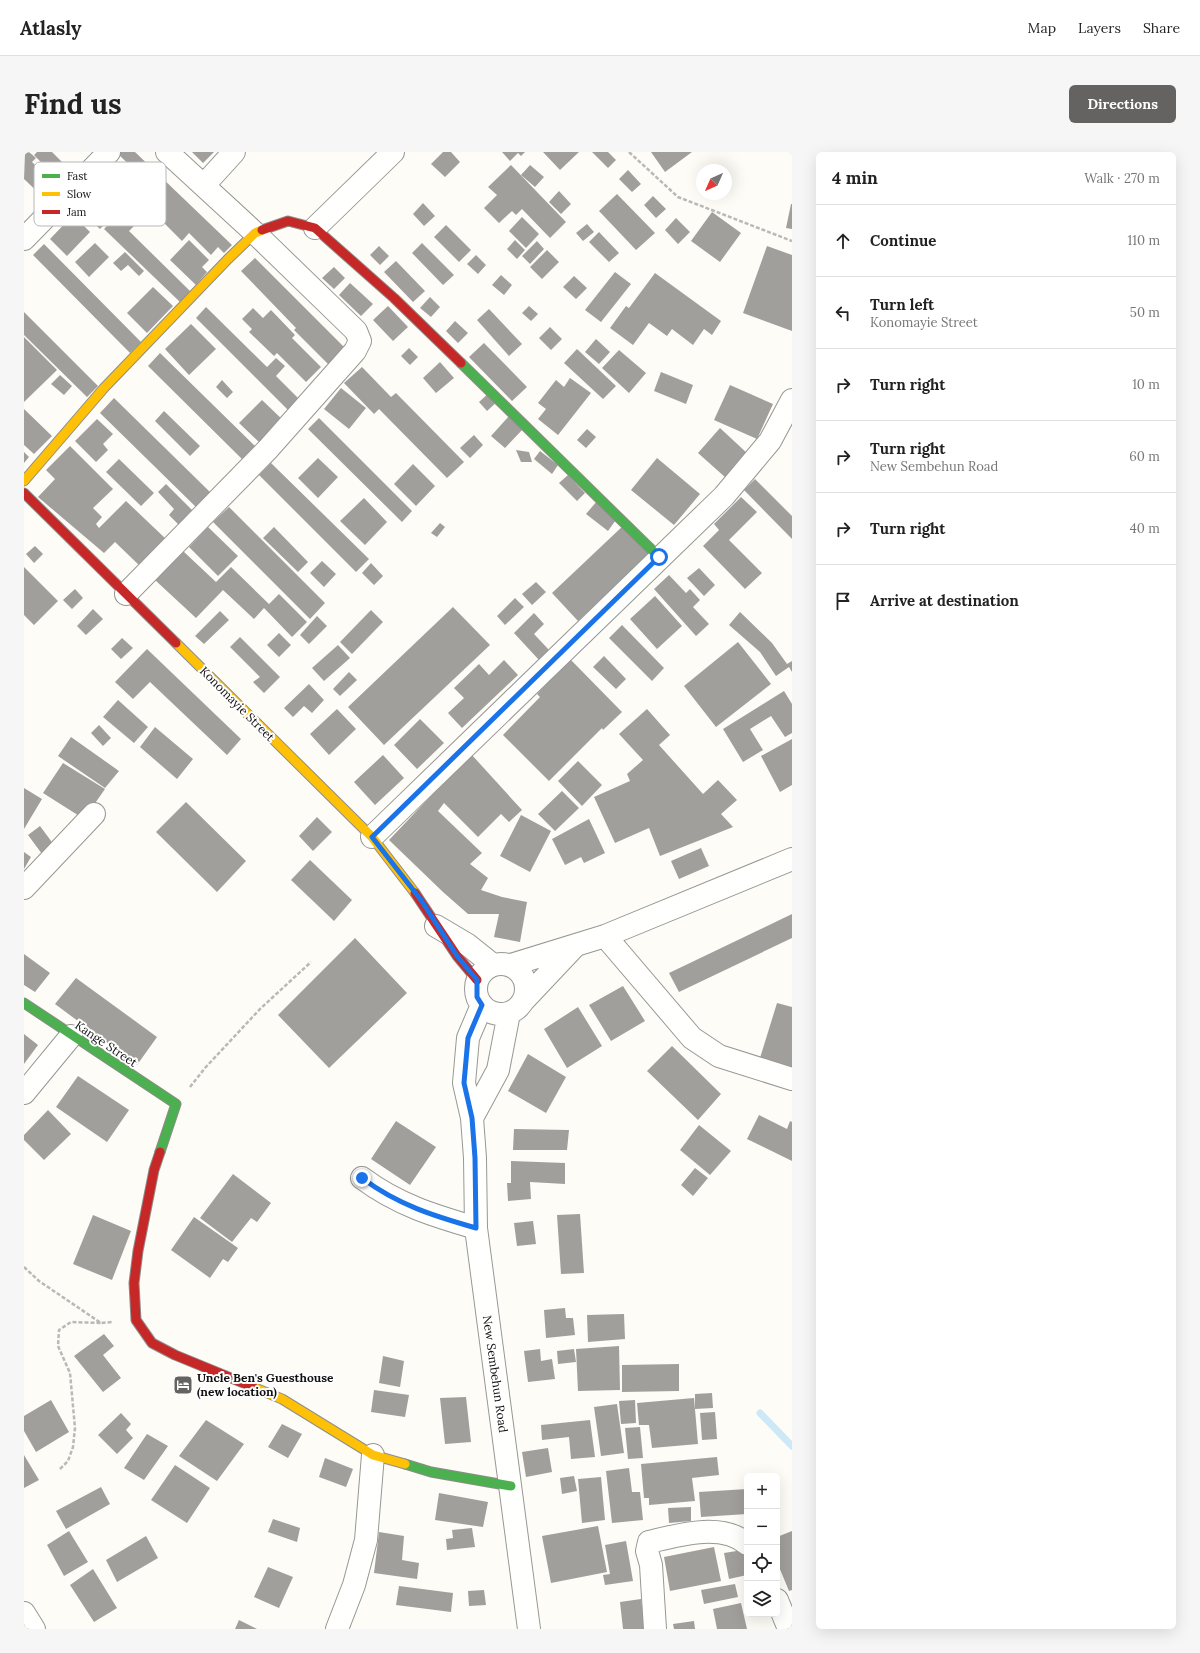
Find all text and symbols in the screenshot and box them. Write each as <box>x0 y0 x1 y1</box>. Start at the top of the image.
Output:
text: Atlasly <box>20 16 81 40</box>
text: Map <box>1028 19 1056 37</box>
text: Layers <box>1078 19 1121 37</box>
text: Share <box>1143 19 1180 37</box>
button: Directions <box>1069 85 1176 123</box>
text: Find us <box>24 86 122 122</box>
legend <box>34 162 166 226</box>
north arrow <box>696 164 732 200</box>
text: 4 min <box>832 167 878 189</box>
text: Fast <box>67 169 88 183</box>
text: Walk · 270 m <box>1084 170 1160 187</box>
text: Slow <box>67 187 92 201</box>
text: Jam <box>66 205 87 219</box>
icon: ahead <box>832 230 854 252</box>
text: Continue <box>870 231 936 250</box>
text: 110 m <box>1127 232 1160 249</box>
text: Turn left <box>870 295 934 314</box>
icon: left <box>832 302 854 324</box>
text: 50 m <box>1130 304 1160 321</box>
text: Konomayie Street <box>870 314 978 331</box>
icon: right <box>832 374 854 396</box>
text: Turn right <box>870 375 946 394</box>
text: 10 m <box>1132 376 1160 393</box>
text: Turn right <box>870 439 946 458</box>
icon: right <box>832 446 854 468</box>
text: 60 m <box>1129 448 1160 465</box>
text: New Sembehun Road <box>870 458 998 475</box>
icon: right <box>832 518 854 540</box>
text: Turn right <box>870 519 946 538</box>
text: 40 m <box>1130 520 1160 537</box>
route start <box>650 548 668 566</box>
icon: arrive <box>832 590 854 612</box>
text: Arrive at destination <box>870 591 1019 610</box>
street label: Konomayie Street <box>197 663 278 744</box>
street label: Kange Street <box>72 1017 141 1070</box>
route end <box>353 1169 371 1187</box>
street label: New Sembehun Road <box>480 1314 511 1434</box>
place label: Uncle Ben's Guesthouse (new location) <box>197 1370 334 1400</box>
hotel icon: Uncle Ben's Guesthouse (new location) <box>172 1374 194 1396</box>
map controls <box>744 1473 780 1617</box>
button: + <box>744 1473 780 1509</box>
button: − <box>744 1509 780 1545</box>
button: locate <box>744 1545 780 1581</box>
button: layers <box>744 1581 780 1617</box>

